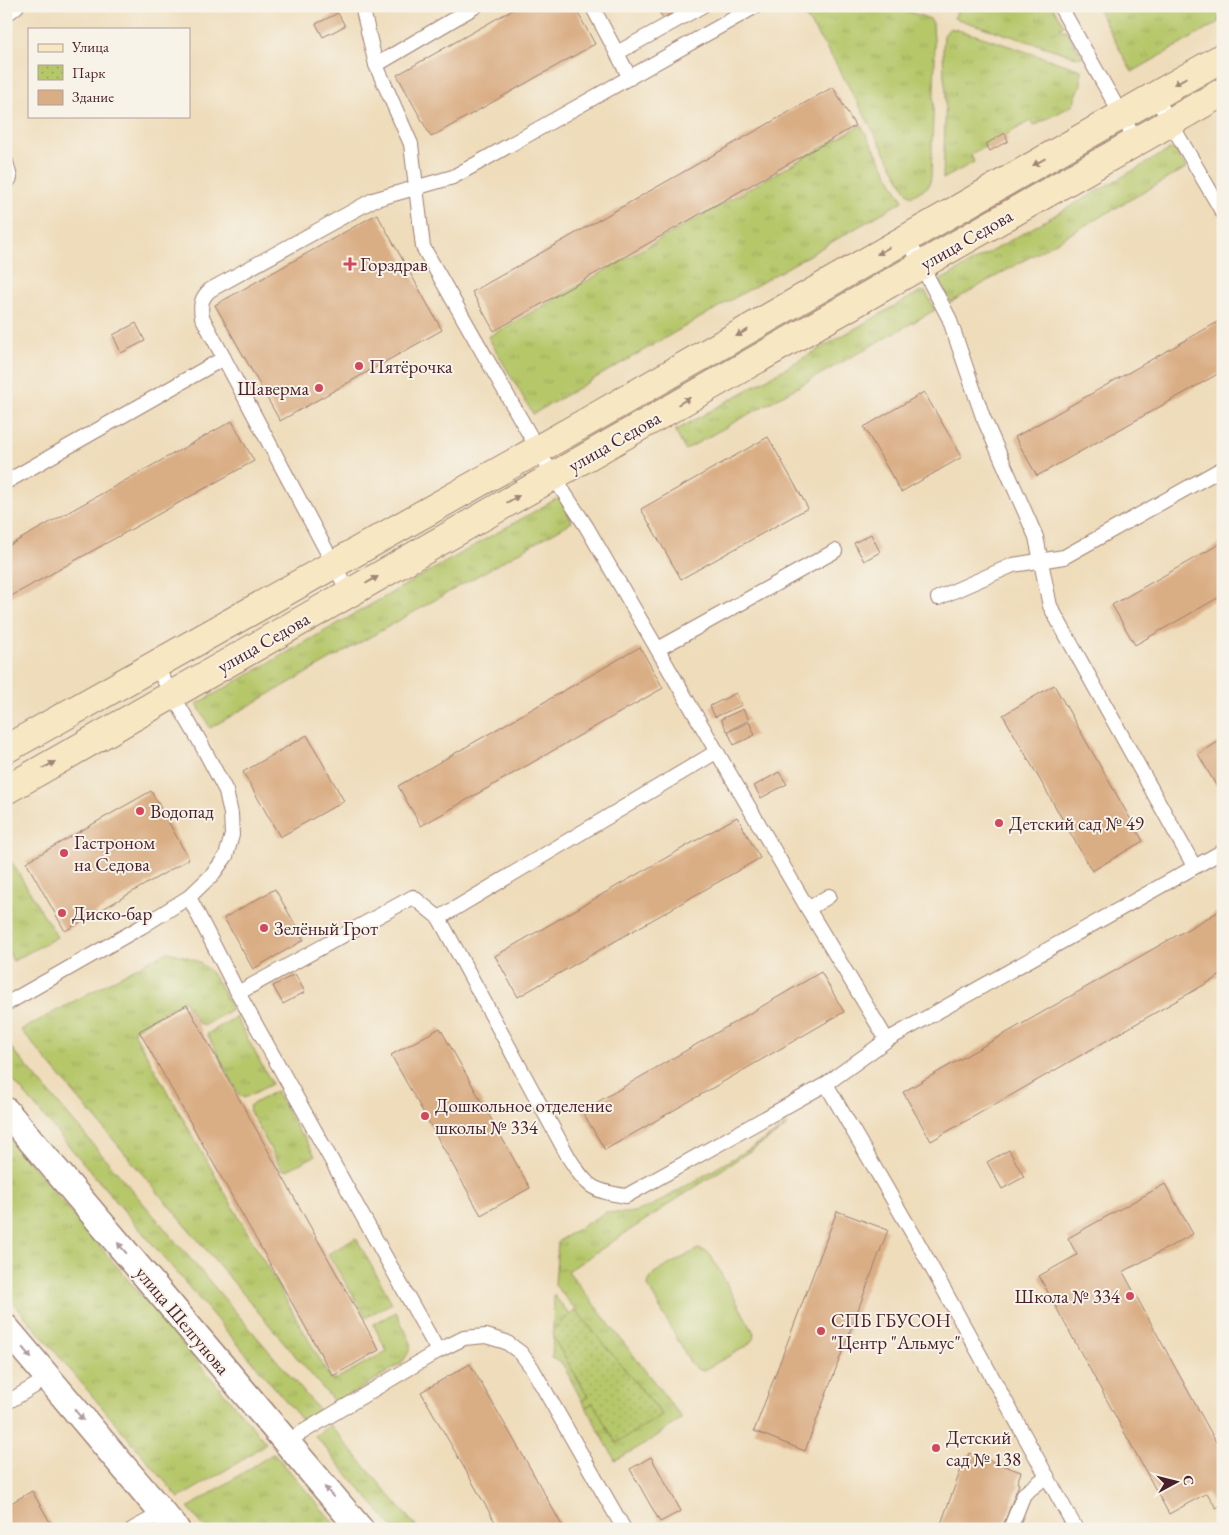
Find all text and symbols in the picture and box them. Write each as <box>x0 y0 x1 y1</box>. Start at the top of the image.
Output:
legend <box>28 28 190 118</box>
text: Улица <box>71 37 109 56</box>
text: Парк <box>72 63 105 82</box>
one-way arrow <box>1174 77 1187 86</box>
text: Здание <box>72 87 114 106</box>
one-way arrow <box>1033 158 1046 167</box>
street label: улица Седова <box>916 203 1017 276</box>
one-way arrow <box>876 247 890 256</box>
place label: Горздрав <box>360 252 428 277</box>
marker: Горздрав <box>344 258 356 270</box>
one-way arrow <box>736 328 749 337</box>
place label: Пятёрочка <box>369 354 453 379</box>
marker: Пятёрочка <box>353 360 365 372</box>
place label: Шаверма <box>237 376 309 401</box>
marker: Шаверма <box>313 382 325 394</box>
one-way arrow <box>677 396 690 405</box>
street label: улица Седова <box>564 405 665 478</box>
one-way arrow <box>505 495 520 503</box>
one-way arrow <box>364 576 379 584</box>
street label: улица Седова <box>213 606 314 679</box>
one-way arrow <box>42 761 55 770</box>
place label: Водопад <box>150 799 214 824</box>
marker: Водопад <box>134 805 146 817</box>
place label: Детский сад № 49 <box>1009 811 1144 836</box>
marker: Детский сад № 49 <box>993 817 1005 829</box>
place label: Гастроном на Седова <box>74 830 155 877</box>
marker: Гастроном на Седова <box>58 847 70 859</box>
place label: Диско-бар <box>72 901 152 926</box>
marker: Диско-бар <box>56 907 68 919</box>
place label: Зелёный Грот <box>274 916 378 941</box>
marker: Зелёный Грот <box>258 922 270 934</box>
place label: Дошкольное отделение школы № 334 <box>435 1093 612 1140</box>
marker: Дошкольное отделение школы № 334 <box>419 1110 431 1122</box>
one-way arrow <box>116 1241 127 1254</box>
street label: улица Шелгунова <box>130 1261 236 1380</box>
place label: Школа № 334 <box>1015 1284 1121 1309</box>
marker: Школа № 334 <box>1124 1290 1136 1302</box>
place label: СПБ ГБУСОН "Центр "Альмус" <box>831 1308 961 1355</box>
marker: СПБ ГБУСОН "Центр "Альмус" <box>815 1325 827 1337</box>
one-way arrow <box>21 1347 32 1359</box>
one-way arrow <box>74 1408 85 1421</box>
place label: Детский сад № 138 <box>946 1425 1021 1472</box>
marker: Детский сад № 138 <box>930 1442 942 1454</box>
north arrow <box>1152 1458 1202 1508</box>
text: С <box>1179 1474 1198 1487</box>
one-way arrow <box>323 1485 334 1498</box>

